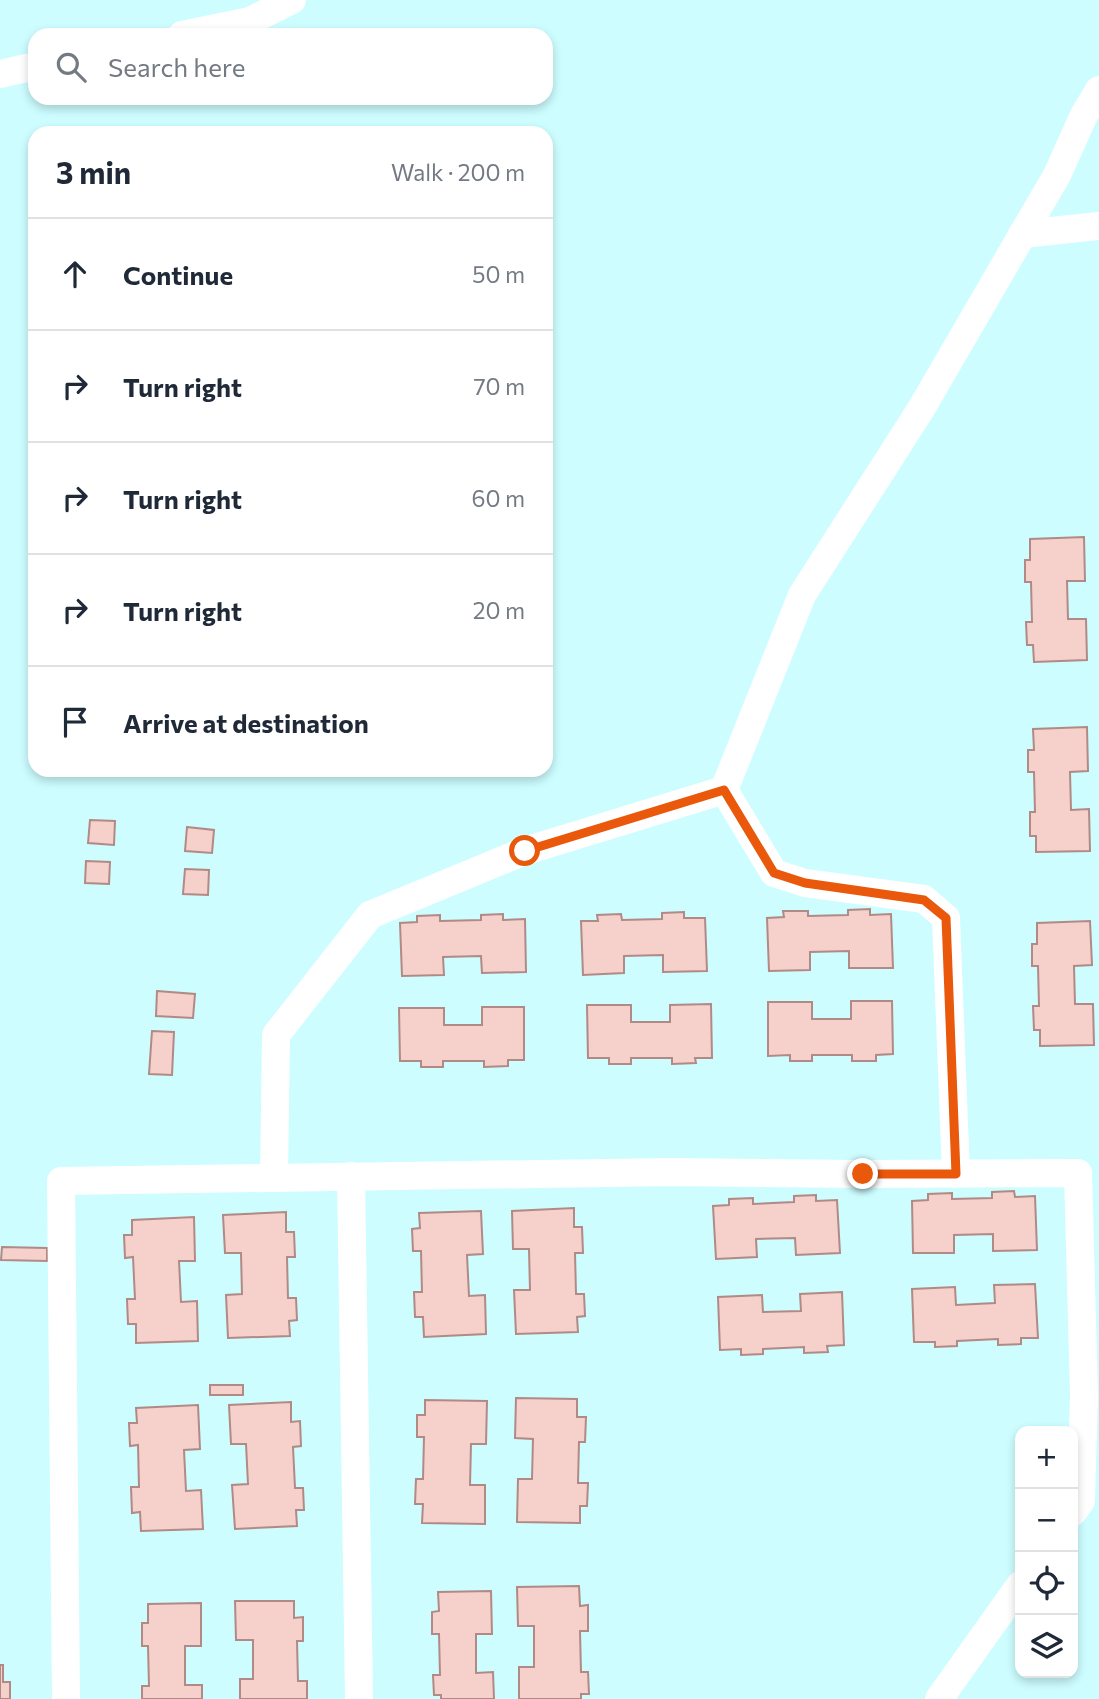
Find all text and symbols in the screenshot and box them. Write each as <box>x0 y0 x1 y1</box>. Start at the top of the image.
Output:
search box <box>28 28 553 105</box>
icon: search <box>52 48 90 86</box>
text: Search here <box>108 51 246 82</box>
text: 3 min <box>56 153 131 190</box>
text: Walk · 200 m <box>391 158 525 186</box>
icon: ahead <box>56 255 94 293</box>
text: Continue <box>123 259 233 290</box>
text: 50 m <box>472 260 525 288</box>
icon: right <box>56 367 94 405</box>
text: Turn right <box>123 371 242 402</box>
text: 70 m <box>473 372 525 400</box>
icon: right <box>56 479 94 517</box>
text: Turn right <box>123 483 242 514</box>
text: 60 m <box>472 484 525 512</box>
icon: right <box>56 591 94 629</box>
text: Turn right <box>123 595 242 626</box>
text: 20 m <box>473 596 525 624</box>
icon: arrive <box>56 703 94 741</box>
text: Arrive at destination <box>123 707 369 738</box>
route start <box>509 835 540 866</box>
route end <box>847 1158 878 1189</box>
map controls <box>1015 1426 1078 1678</box>
button: + <box>1015 1426 1078 1489</box>
button: − <box>1015 1489 1078 1552</box>
button: locate <box>1015 1552 1078 1615</box>
button: layers <box>1015 1615 1078 1678</box>

